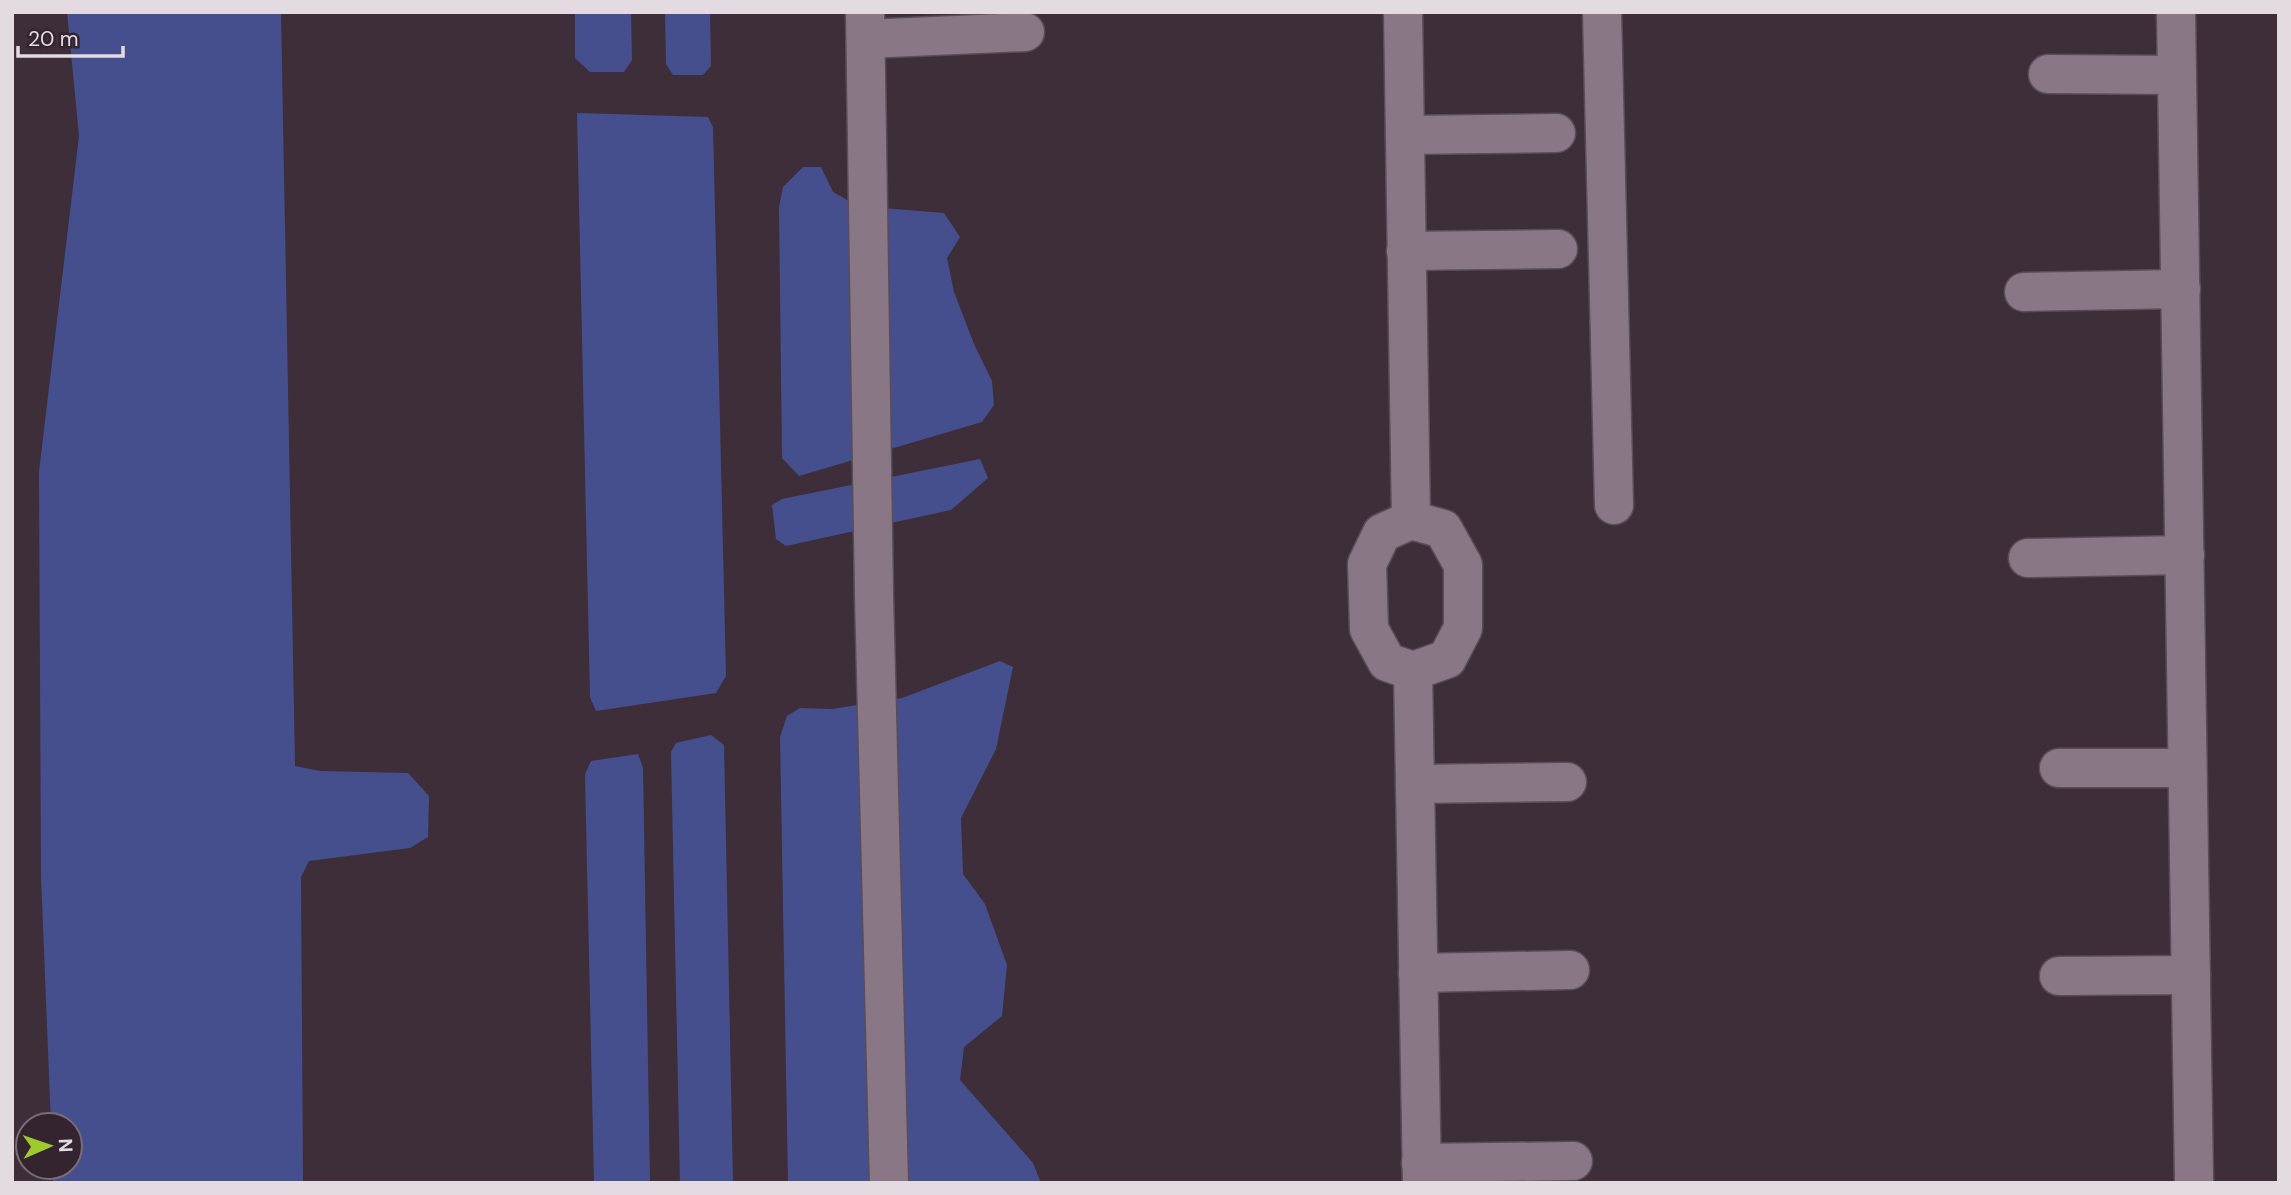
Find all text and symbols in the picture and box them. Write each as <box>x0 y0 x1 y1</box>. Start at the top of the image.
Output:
scale bar <box>18 14 122 58</box>
text: 20 m <box>28 25 79 53</box>
north arrow <box>14 1111 84 1181</box>
text: N <box>53 1138 78 1153</box>

